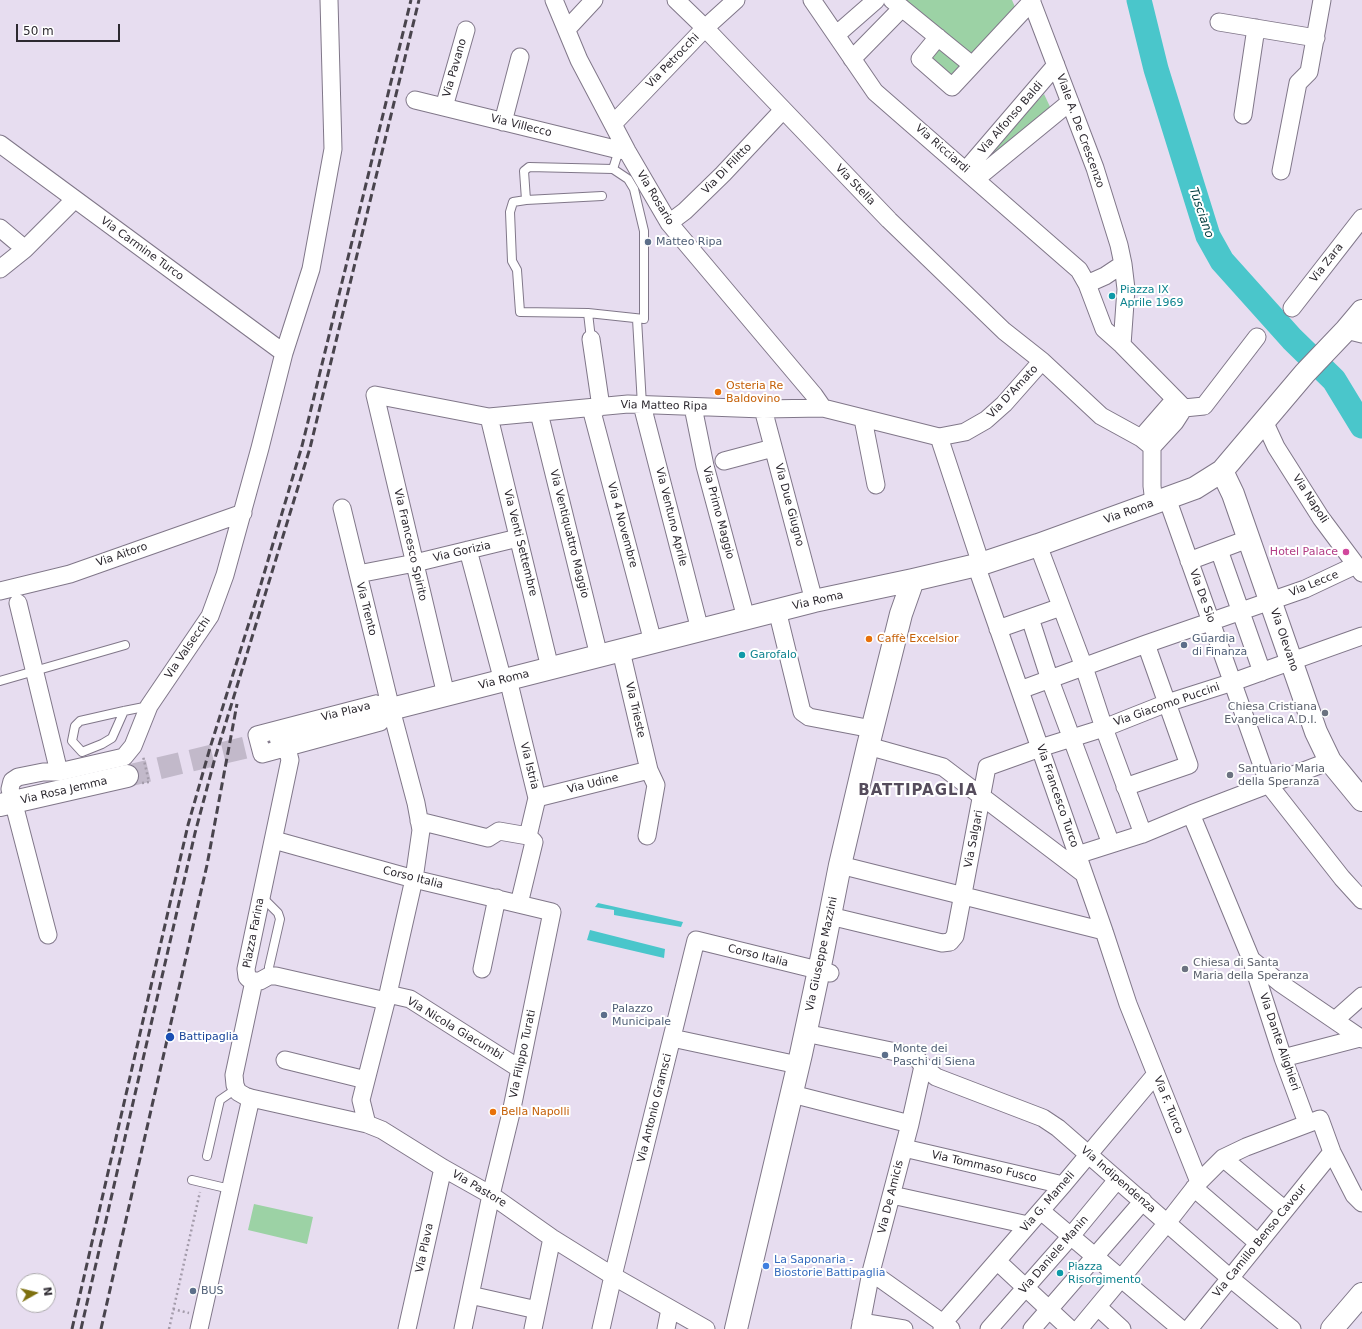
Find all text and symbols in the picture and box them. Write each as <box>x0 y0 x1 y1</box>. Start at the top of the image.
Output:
scale bar <box>18 16 122 42</box>
text: 50 m <box>23 24 54 38</box>
street label: Via Petrocchi <box>644 31 702 91</box>
street label: Via Pavano <box>440 37 470 99</box>
street label: Viale A. De Crescenzo <box>1053 72 1107 190</box>
street label: Via Alfonso Baldi <box>976 79 1046 157</box>
street label: Via Villecco <box>489 112 553 140</box>
street label: Via Ricciardi <box>912 122 972 176</box>
street label: Via Di Filitto <box>699 141 755 197</box>
street label: Via Stella <box>832 162 878 208</box>
street label: Via Rosario <box>634 168 676 228</box>
water label: Tusciano <box>1186 186 1216 240</box>
street label: Via Carmine Turco <box>98 214 186 284</box>
place label: Matteo Ripa <box>656 235 722 249</box>
marker: Matteo Ripa <box>643 237 653 247</box>
street label: Via Zara <box>1308 241 1346 285</box>
place label: Piazza IX Aprile 1969 <box>1120 283 1183 309</box>
marker: Piazza IX Aprile 1969 <box>1107 291 1117 301</box>
street label: Via D'Amato <box>985 363 1041 421</box>
place label: Osteria Re Baldovino <box>726 379 783 405</box>
marker: Osteria Re Baldovino <box>713 387 723 397</box>
street label: Via Matteo Ripa <box>620 399 708 413</box>
street label: Via Due Giugno <box>772 462 806 548</box>
street label: Via Primo Maggio <box>699 465 737 561</box>
street label: Via Ventuno Aprile <box>652 466 690 568</box>
street label: Via Ventiquattro Maggio <box>547 468 591 600</box>
street label: Via Napoli <box>1289 472 1331 526</box>
street label: Via 4 Novembre <box>604 481 640 569</box>
street label: Via Francesco Spirito <box>391 488 429 602</box>
street label: Via Venti Settembre <box>500 488 540 598</box>
street label: Via Roma <box>1102 497 1156 527</box>
street label: Via Gorizia <box>432 539 492 565</box>
street label: Via Aitoro <box>95 540 149 570</box>
place label: Hotel Palace <box>1270 545 1338 559</box>
marker: Hotel Palace <box>1341 547 1351 557</box>
street label: Via De Sio <box>1186 567 1218 625</box>
street label: Via Lecce <box>1287 568 1341 600</box>
street label: Via Trento <box>353 581 379 637</box>
street label: Via Roma <box>791 589 845 613</box>
street label: Via Olevano <box>1267 607 1301 673</box>
street label: Via Valsecchi <box>162 615 214 681</box>
place label: Caffè Excelsior <box>877 632 958 646</box>
place label: Guardia di Finanza <box>1192 632 1247 658</box>
marker: Caffè Excelsior <box>864 634 874 644</box>
marker: Guardia di Finanza <box>1179 640 1189 650</box>
place label: Garofalo <box>750 648 797 662</box>
marker: Garofalo <box>737 650 747 660</box>
street label: Via Roma <box>477 667 531 693</box>
street label: Via Trieste <box>622 681 648 739</box>
street label: Via Giacomo Puccini <box>1112 681 1222 729</box>
street label: Via Plava <box>320 700 372 724</box>
place label: Chiesa Cristiana Evangelica A.D.I. <box>1224 700 1317 726</box>
marker: Chiesa Cristiana Evangelica A.D.I. <box>1320 708 1330 718</box>
street label: Via Istria <box>517 741 541 791</box>
street label: Via Francesco Turco <box>1033 743 1081 849</box>
place label: Santuario Maria della Speranza <box>1238 762 1325 788</box>
marker: Santuario Maria della Speranza <box>1225 770 1235 780</box>
street label: Via Udine <box>566 771 620 797</box>
street label: Via Rosa Jemma <box>19 775 109 807</box>
district label: BATTIPAGLIA <box>858 782 978 800</box>
street label: Via Salgari <box>962 809 986 869</box>
street label: Corso Italia <box>381 864 445 892</box>
street label: Via Giuseppe Mazzini <box>803 896 841 1012</box>
street label: Piazza Farina <box>241 897 267 969</box>
street label: Corso Italia <box>726 942 790 970</box>
place label: Chiesa di Santa Maria della Speranza <box>1193 956 1309 982</box>
marker: Chiesa di Santa Maria della Speranza <box>1180 964 1190 974</box>
street label: Via Dante Alighieri <box>1256 991 1302 1093</box>
street label: Via Nicola Giacumbi <box>404 995 506 1063</box>
place label: Palazzo Municipale <box>612 1002 671 1028</box>
street label: Via Filippo Turati <box>507 1009 539 1099</box>
marker: Palazzo Municipale <box>599 1010 609 1020</box>
place label: Battipaglia <box>179 1030 239 1044</box>
marker: Battipaglia <box>164 1031 176 1043</box>
place label: Monte dei Paschi di Siena <box>893 1042 975 1068</box>
marker: Monte dei Paschi di Siena <box>880 1050 890 1060</box>
street label: Via Antonio Gramsci <box>635 1052 675 1164</box>
street label: Via F. Turco <box>1150 1074 1186 1136</box>
place label: Bella Napolli <box>501 1105 570 1119</box>
marker: Bella Napolli <box>488 1107 498 1117</box>
street label: Via Indipendenza <box>1078 1144 1158 1216</box>
street label: Via Tommaso Fusco <box>930 1148 1038 1186</box>
street label: Via De Amicis <box>875 1159 907 1235</box>
street label: Via Pastore <box>449 1168 509 1210</box>
street label: Via G. Mameli <box>1018 1169 1078 1235</box>
street label: Via Camillo Benso Cavour <box>1210 1182 1310 1300</box>
street label: Via Daniele Manin <box>1016 1213 1092 1297</box>
street label: Via Plava <box>413 1222 437 1274</box>
place label: La Saponaria - Biostorie Battipaglia <box>774 1253 885 1279</box>
place label: Piazza Risorgimento <box>1068 1260 1141 1286</box>
marker: La Saponaria - Biostorie Battipaglia <box>761 1261 771 1271</box>
marker: Piazza Risorgimento <box>1055 1268 1065 1278</box>
north arrow <box>16 1273 56 1313</box>
place label: BUS <box>201 1284 224 1298</box>
text: N <box>40 1286 54 1297</box>
marker: BUS <box>188 1286 198 1296</box>

